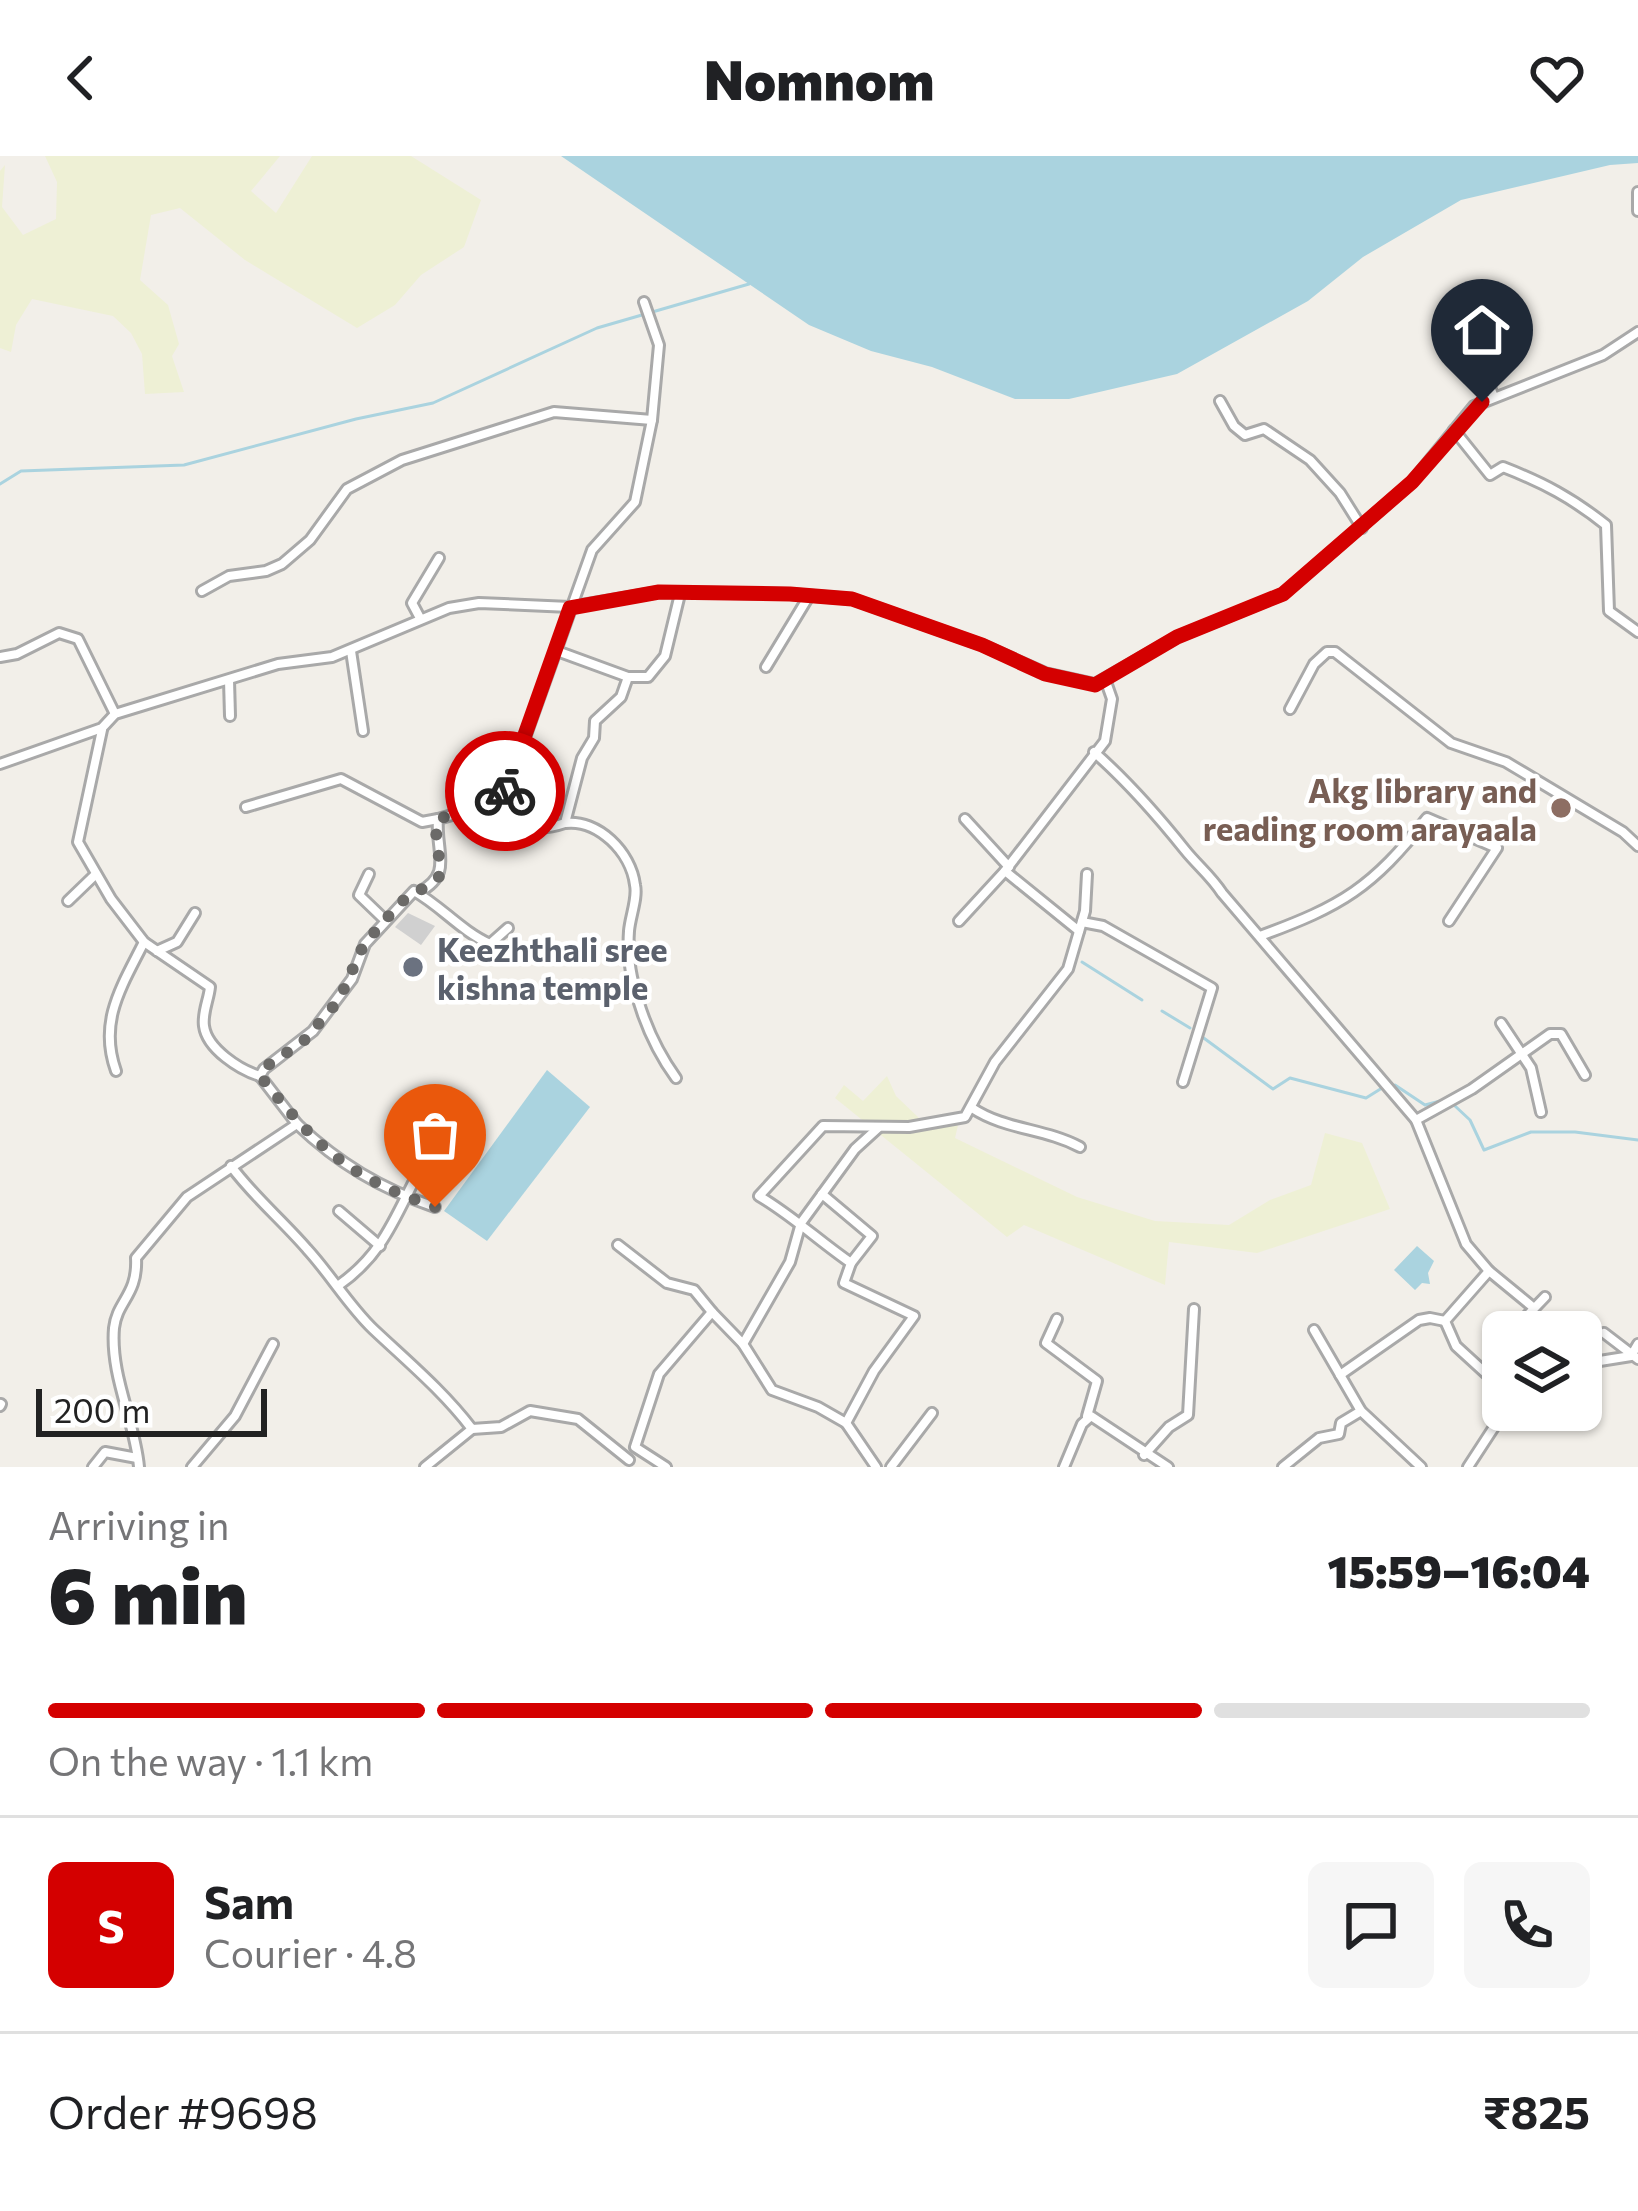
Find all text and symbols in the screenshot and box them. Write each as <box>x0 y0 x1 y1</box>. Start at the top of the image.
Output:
icon: back <box>48 45 114 111</box>
text: Nomnom <box>704 45 934 111</box>
icon: heart <box>1524 45 1590 111</box>
pin <box>1431 279 1533 402</box>
icon: home <box>1449 297 1515 363</box>
courier <box>445 731 565 851</box>
icon: bike <box>472 758 538 824</box>
place label: Akg library and reading room arayaala <box>1203 769 1537 848</box>
marker: Akg library and reading room arayaala <box>1548 795 1574 821</box>
place label: Keezhthali sree kishna temple <box>437 928 668 1007</box>
marker: Keezhthali sree kishna temple <box>400 954 426 980</box>
pin <box>384 1084 486 1207</box>
icon: bag <box>402 1102 468 1168</box>
map controls <box>1482 1311 1602 1431</box>
button: layers <box>1482 1311 1602 1431</box>
scale bar <box>36 1383 267 1436</box>
text: 200 m <box>54 1389 150 1430</box>
text: Arriving in <box>48 1500 229 1548</box>
text: 15:59–16:04 <box>1327 1542 1590 1597</box>
text: 6 min <box>48 1545 248 1640</box>
text: On the way · 1.1 km <box>48 1736 373 1784</box>
button: chat <box>1308 1862 1434 1988</box>
button: phone <box>1464 1862 1590 1988</box>
text: Sam <box>204 1873 294 1928</box>
text: S <box>97 1897 125 1952</box>
text: Courier · 4.8 <box>204 1928 417 1976</box>
text: Order #9698 <box>48 2083 318 2138</box>
text: ₹825 <box>1483 2083 1590 2138</box>

